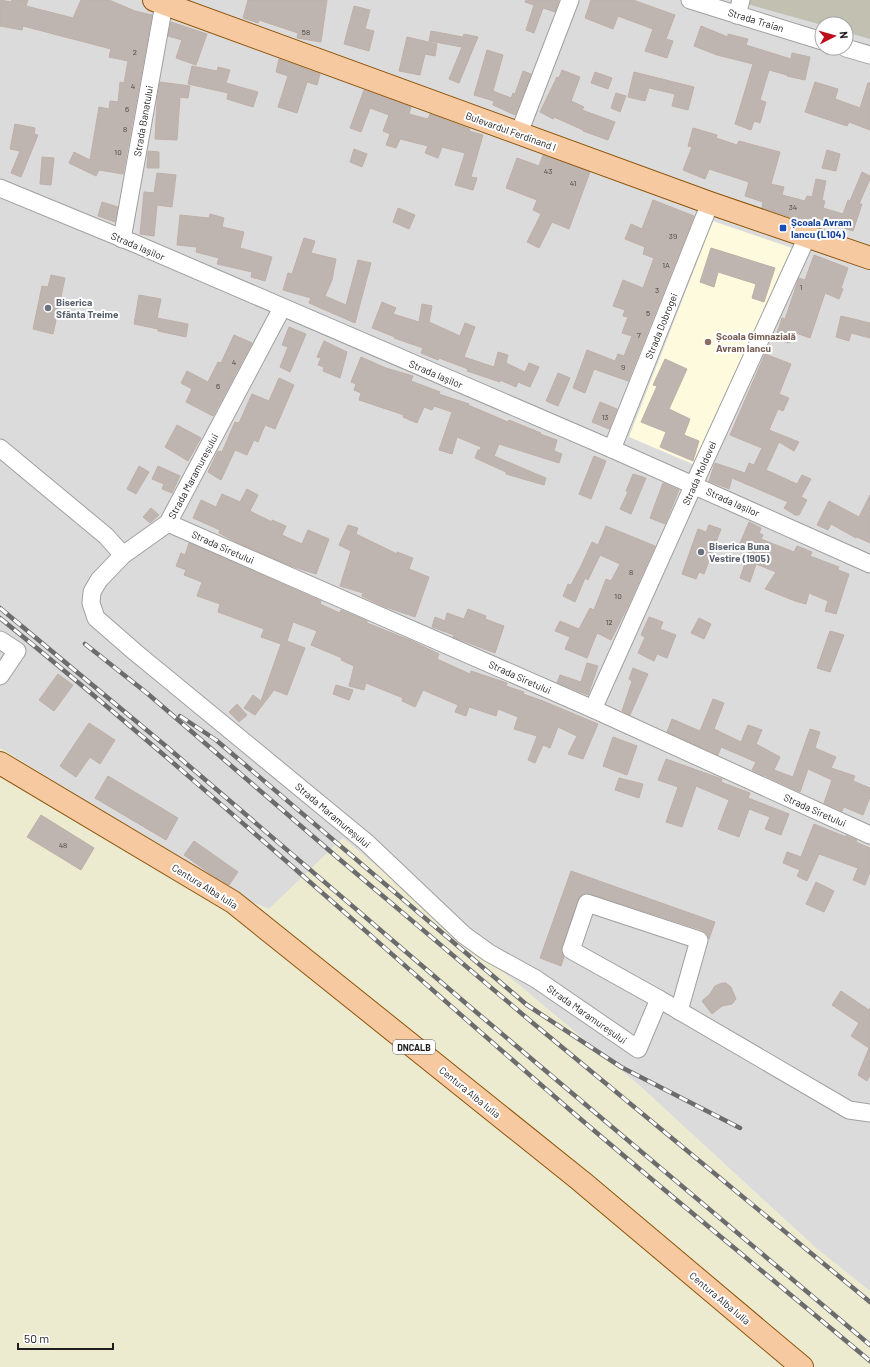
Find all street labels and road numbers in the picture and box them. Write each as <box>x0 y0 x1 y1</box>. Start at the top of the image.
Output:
street label: Strada Traian <box>727 6 785 34</box>
street label: Strada Banatului <box>131 85 155 157</box>
street label: Bulevardul Ferdinand I <box>464 109 558 153</box>
street label: Strada Iașilor <box>109 229 167 263</box>
street label: Strada Dobrogei <box>642 291 680 361</box>
street label: Strada Iașilor <box>407 357 465 391</box>
street label: Strada Maramureșului <box>165 431 221 521</box>
street label: Strada Moldovei <box>680 439 718 507</box>
street label: Strada Iașilor <box>704 485 762 519</box>
street label: Strada Siretului <box>190 528 256 566</box>
street label: Strada Siretului <box>487 658 553 696</box>
street label: Strada Maramureșului <box>293 780 373 850</box>
street label: Strada Siretului <box>782 791 848 829</box>
street label: Centura Alba Iulia <box>170 861 240 911</box>
street label: Strada Maramureșului <box>545 982 629 1046</box>
road number: DNCALB <box>393 1040 435 1054</box>
street label: Centura Alba Iulia <box>437 1064 503 1120</box>
street label: Centura Alba Iulia <box>687 1269 753 1327</box>

